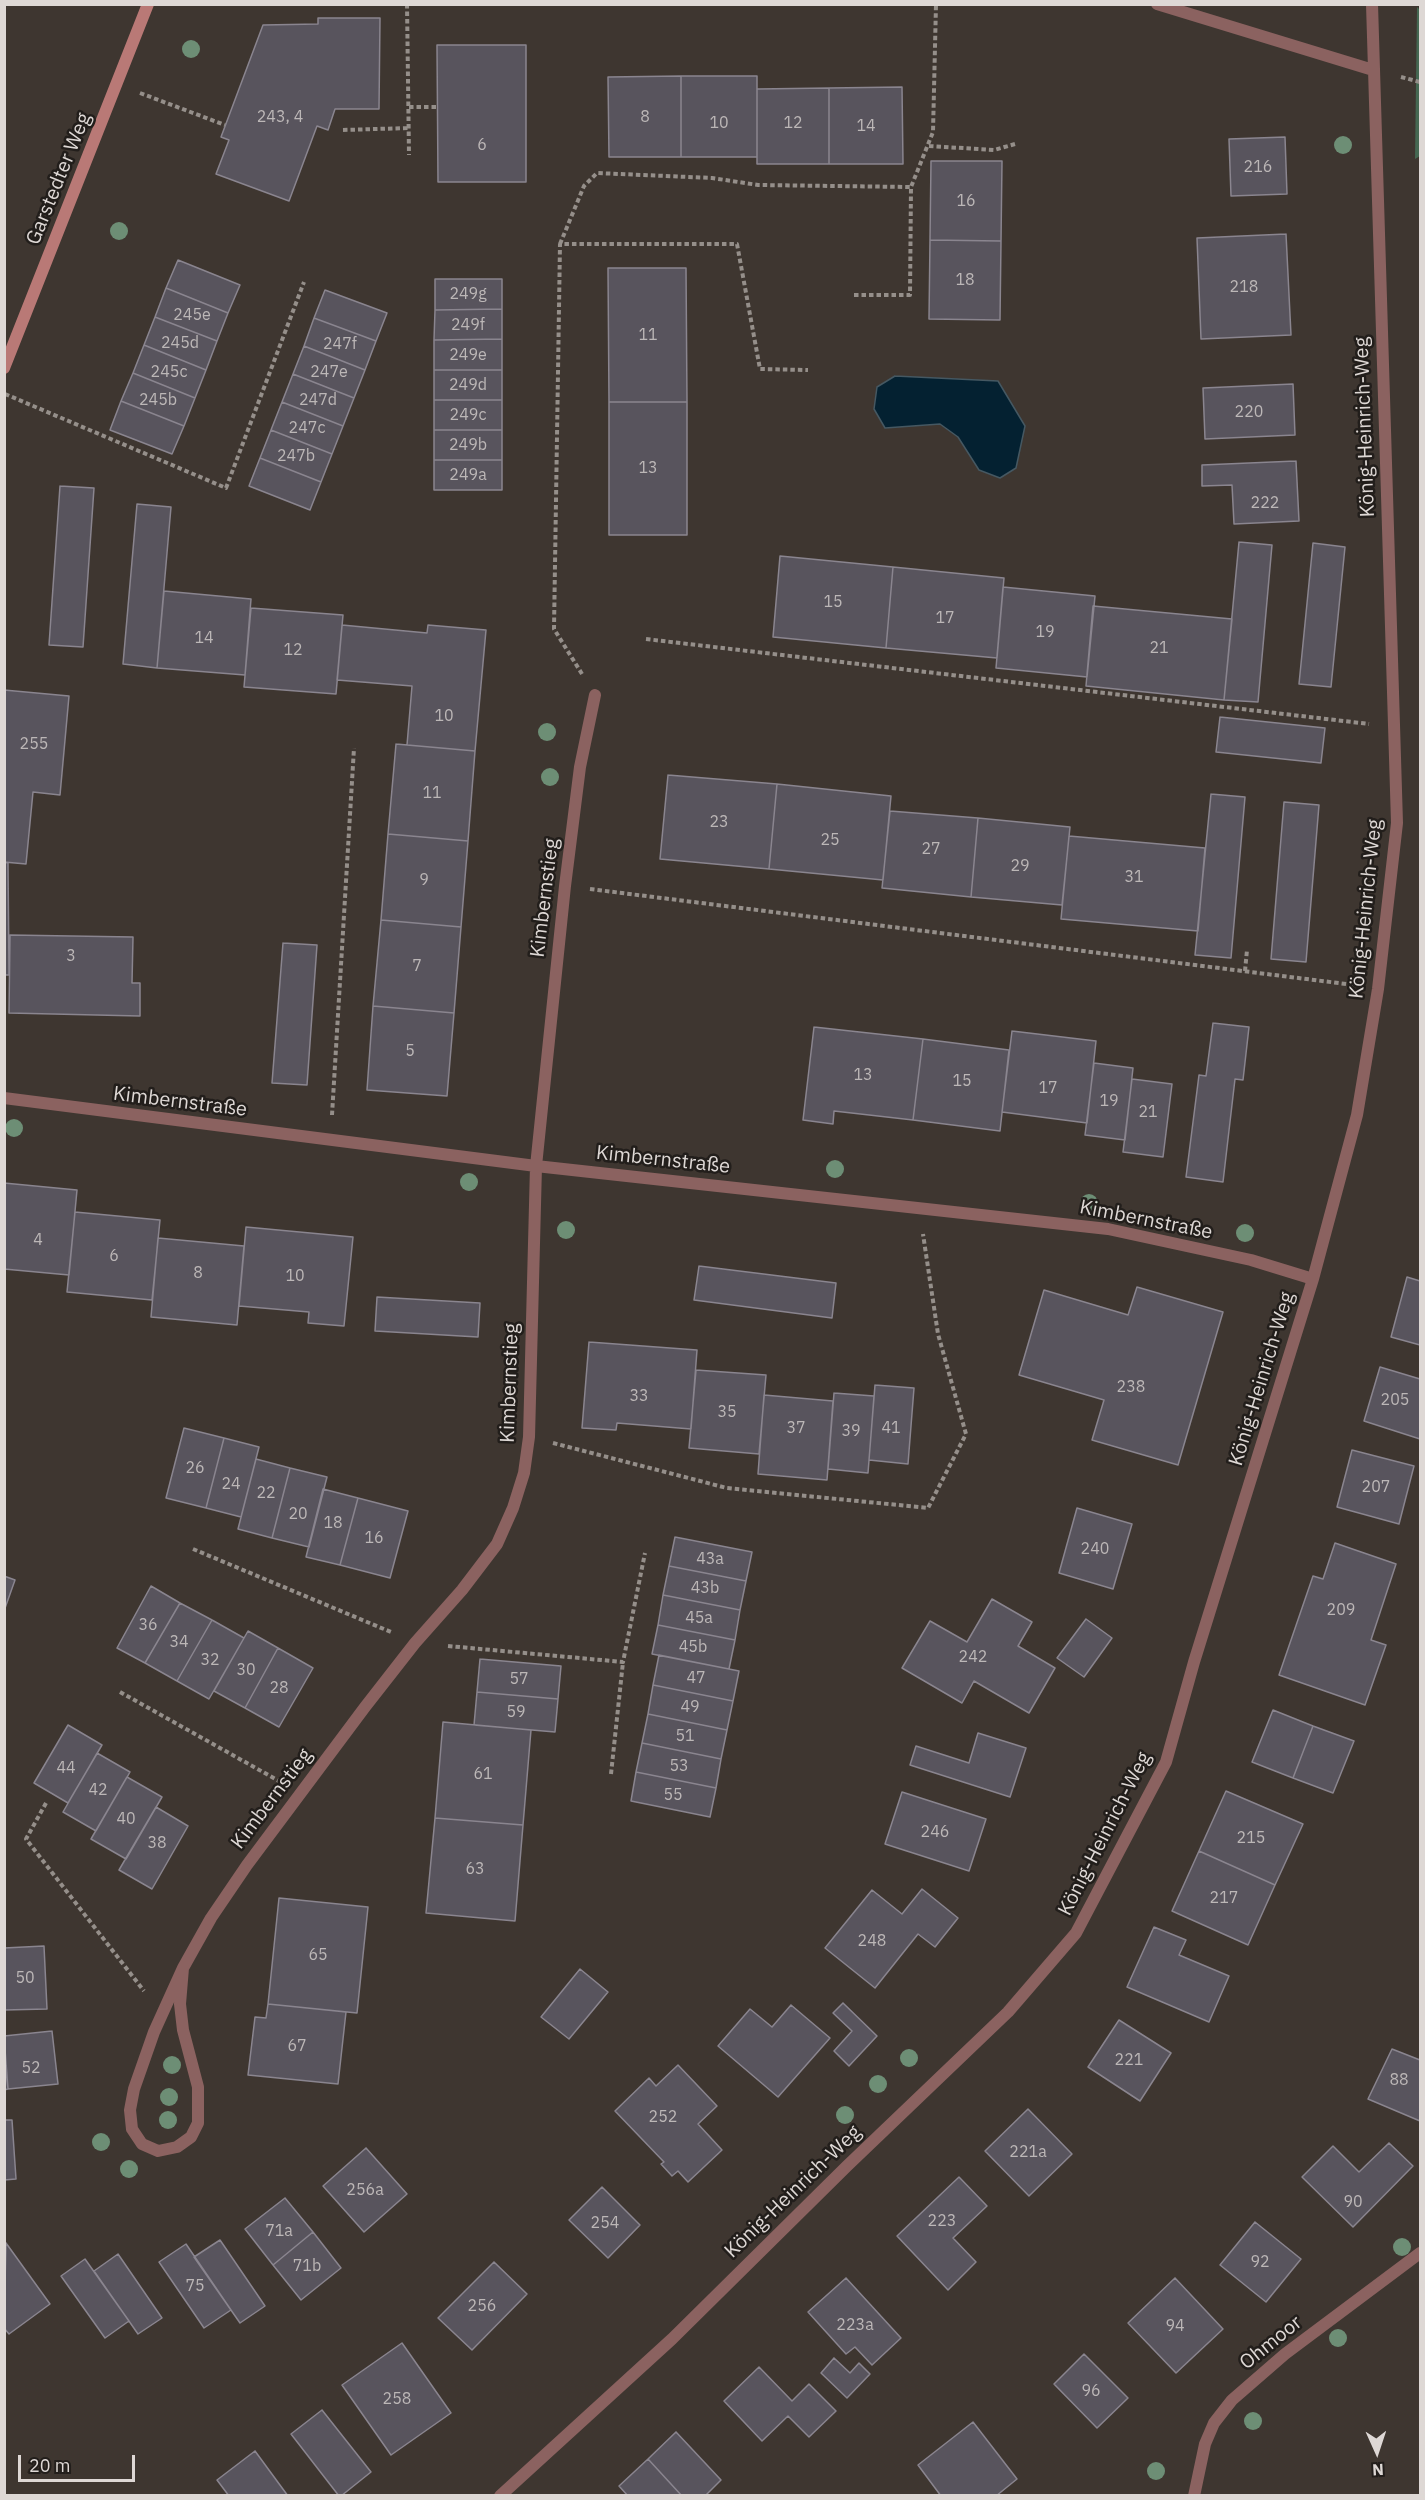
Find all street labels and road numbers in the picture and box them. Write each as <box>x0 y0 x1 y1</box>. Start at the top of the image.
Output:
street label: Garstedter Weg <box>22 110 96 248</box>
street label: König-Heinrich-Weg <box>1350 336 1380 518</box>
street label: König-Heinrich-Weg <box>1345 818 1387 1000</box>
street label: Kimbernstieg <box>526 837 564 959</box>
street label: Kimbernstraße <box>112 1082 248 1122</box>
street label: Kimbernstraße <box>595 1141 731 1179</box>
street label: Kimbernstraße <box>1078 1195 1214 1245</box>
street label: König-Heinrich-Weg <box>1224 1289 1300 1469</box>
street label: Kimbernstieg <box>496 1323 524 1443</box>
street label: Kimbernstieg <box>226 1744 318 1854</box>
street label: König-Heinrich-Weg <box>1053 1748 1157 1920</box>
street label: König-Heinrich-Weg <box>720 2121 866 2263</box>
street label: Ohmoor <box>1235 2311 1307 2375</box>

